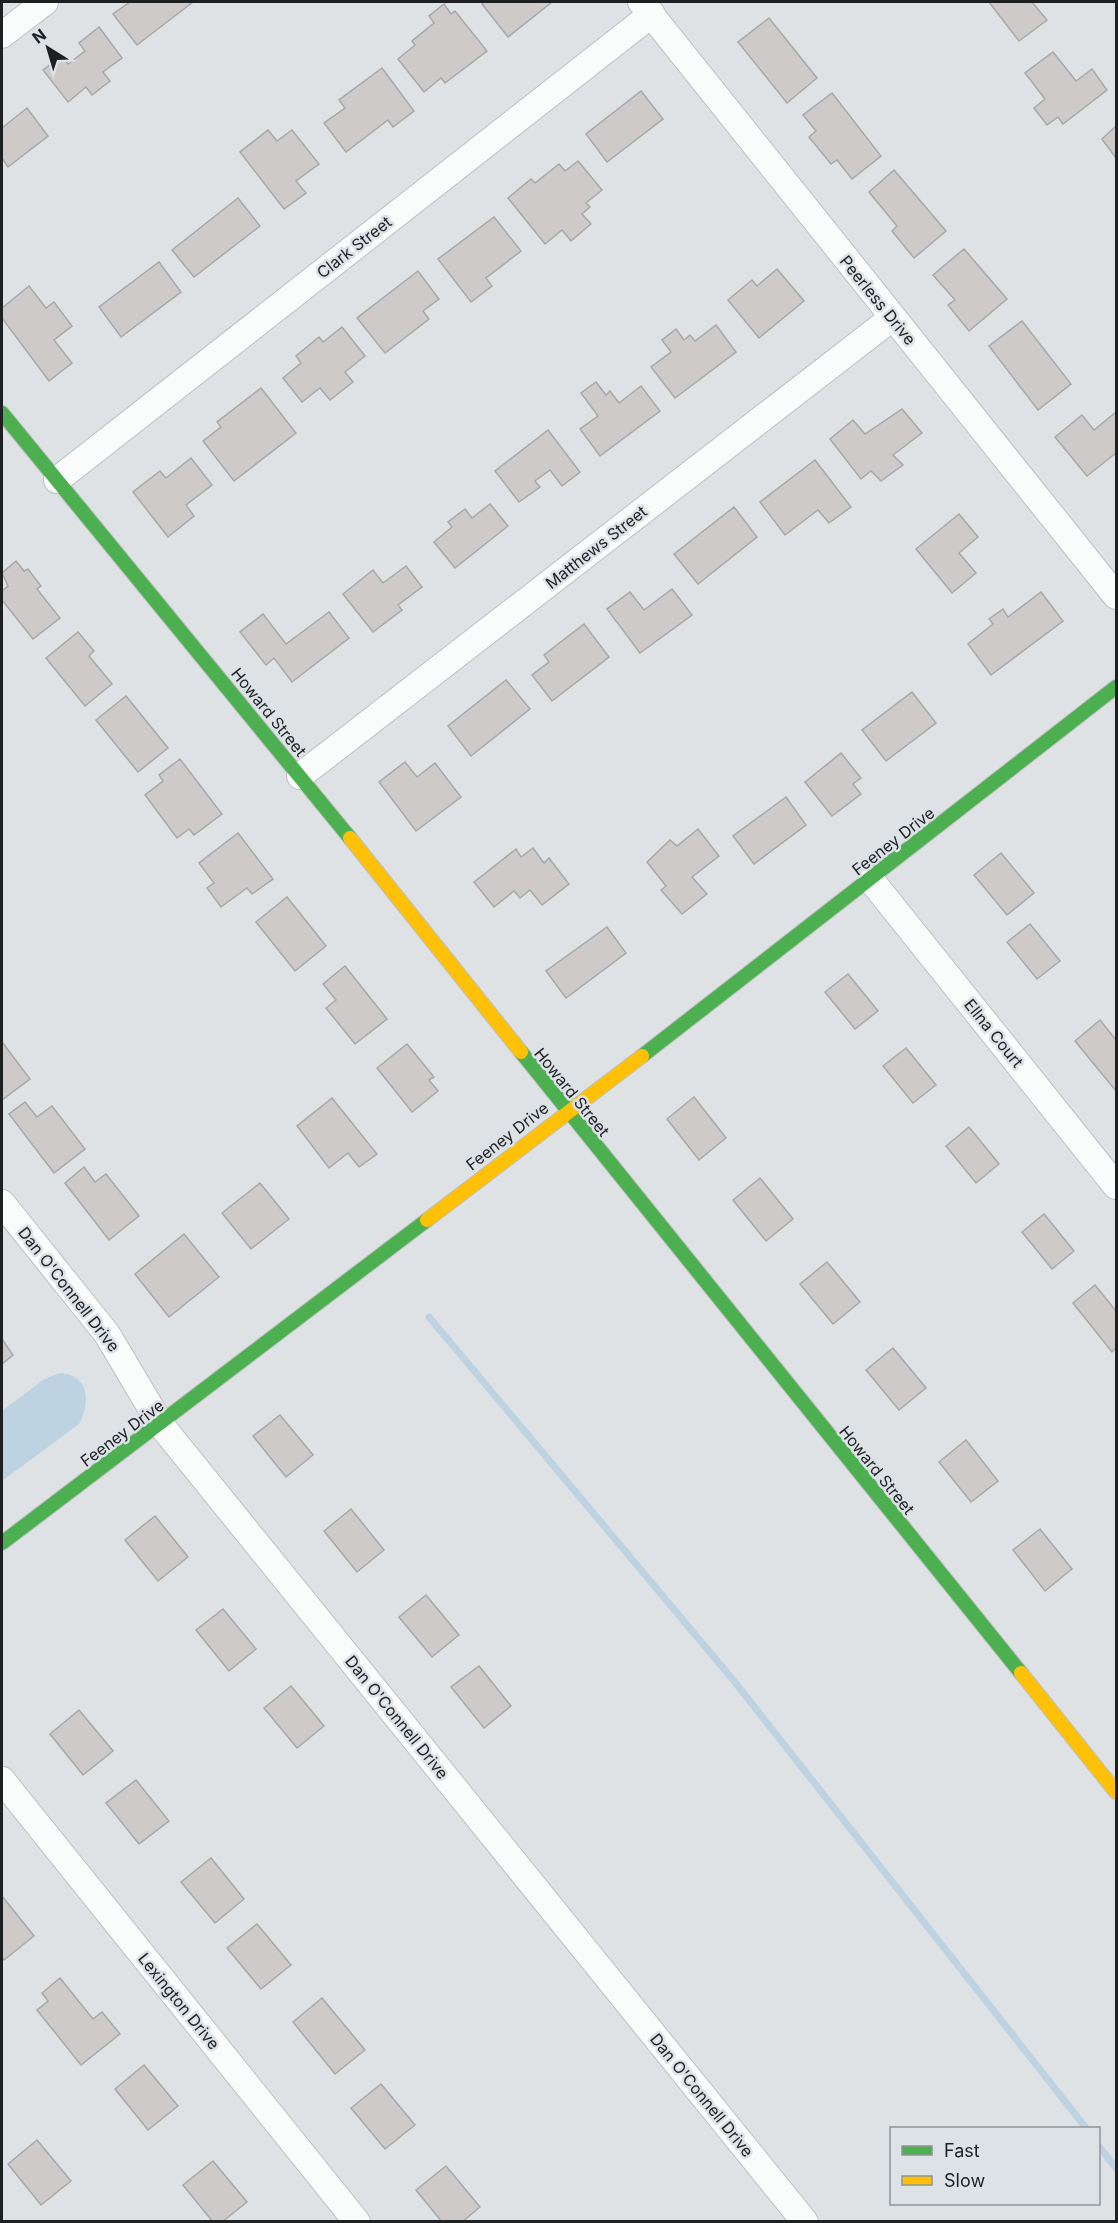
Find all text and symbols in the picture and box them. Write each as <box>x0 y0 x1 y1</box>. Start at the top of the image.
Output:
north arrow <box>18 18 78 78</box>
text: N <box>28 24 50 48</box>
street label: Clark Street <box>313 212 395 282</box>
street label: Peerless Drive <box>836 251 920 349</box>
street label: Matthews Street <box>541 501 651 593</box>
street label: Howard Street <box>227 664 311 760</box>
street label: Feeney Drive <box>848 803 938 879</box>
street label: Ellna Court <box>960 995 1028 1071</box>
street label: Howard Street <box>530 1044 614 1140</box>
street label: Feeney Drive <box>462 1098 552 1174</box>
street label: Dan O'Connell Drive <box>14 1223 124 1355</box>
street label: Feeney Drive <box>76 1395 168 1471</box>
street label: Howard Street <box>835 1422 919 1518</box>
street label: Dan O'Connell Drive <box>341 1651 453 1783</box>
street label: Lexington Drive <box>134 1949 224 2053</box>
street label: Dan O'Connell Drive <box>646 2029 758 2161</box>
legend <box>890 2127 1100 2205</box>
text: Fast <box>944 2140 980 2161</box>
text: Slow <box>944 2170 985 2191</box>

